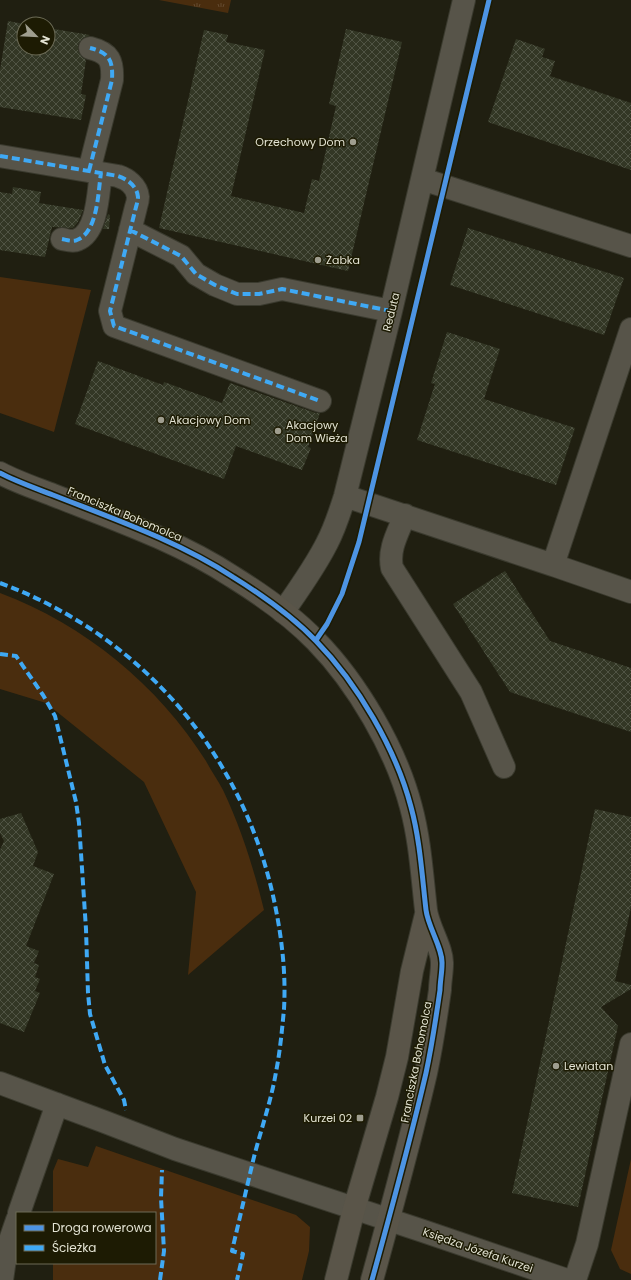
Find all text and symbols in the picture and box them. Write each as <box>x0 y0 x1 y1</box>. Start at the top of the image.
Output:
north arrow <box>16 16 56 56</box>
text: N <box>36 33 54 47</box>
place label: Orzechowy Dom <box>255 134 345 150</box>
marker: Orzechowy Dom <box>348 137 358 147</box>
place label: Żabka <box>326 252 360 268</box>
marker: Żabka <box>313 255 323 265</box>
street label: Reduta <box>378 291 404 333</box>
place label: Akacjowy Dom <box>169 412 250 428</box>
marker: Akacjowy Dom <box>156 415 166 425</box>
place label: Akacjowy Dom Wieża <box>286 417 348 446</box>
marker: Akacjowy Dom Wieża <box>273 426 283 436</box>
street label: Franciszka Bohomolca <box>65 483 185 545</box>
street label: Franciszka Bohomolca <box>396 1000 436 1124</box>
place label: Lewiatan <box>564 1058 613 1074</box>
marker: Lewiatan <box>551 1061 561 1071</box>
place label: Kurzei 02 <box>304 1110 352 1126</box>
marker: Kurzei 02 <box>355 1113 365 1123</box>
legend <box>16 1212 156 1264</box>
text: Droga rowerowa <box>52 1219 152 1236</box>
street label: Księdza Józefa Kurzei <box>421 1224 536 1276</box>
text: Ścieżka <box>52 1239 96 1256</box>

